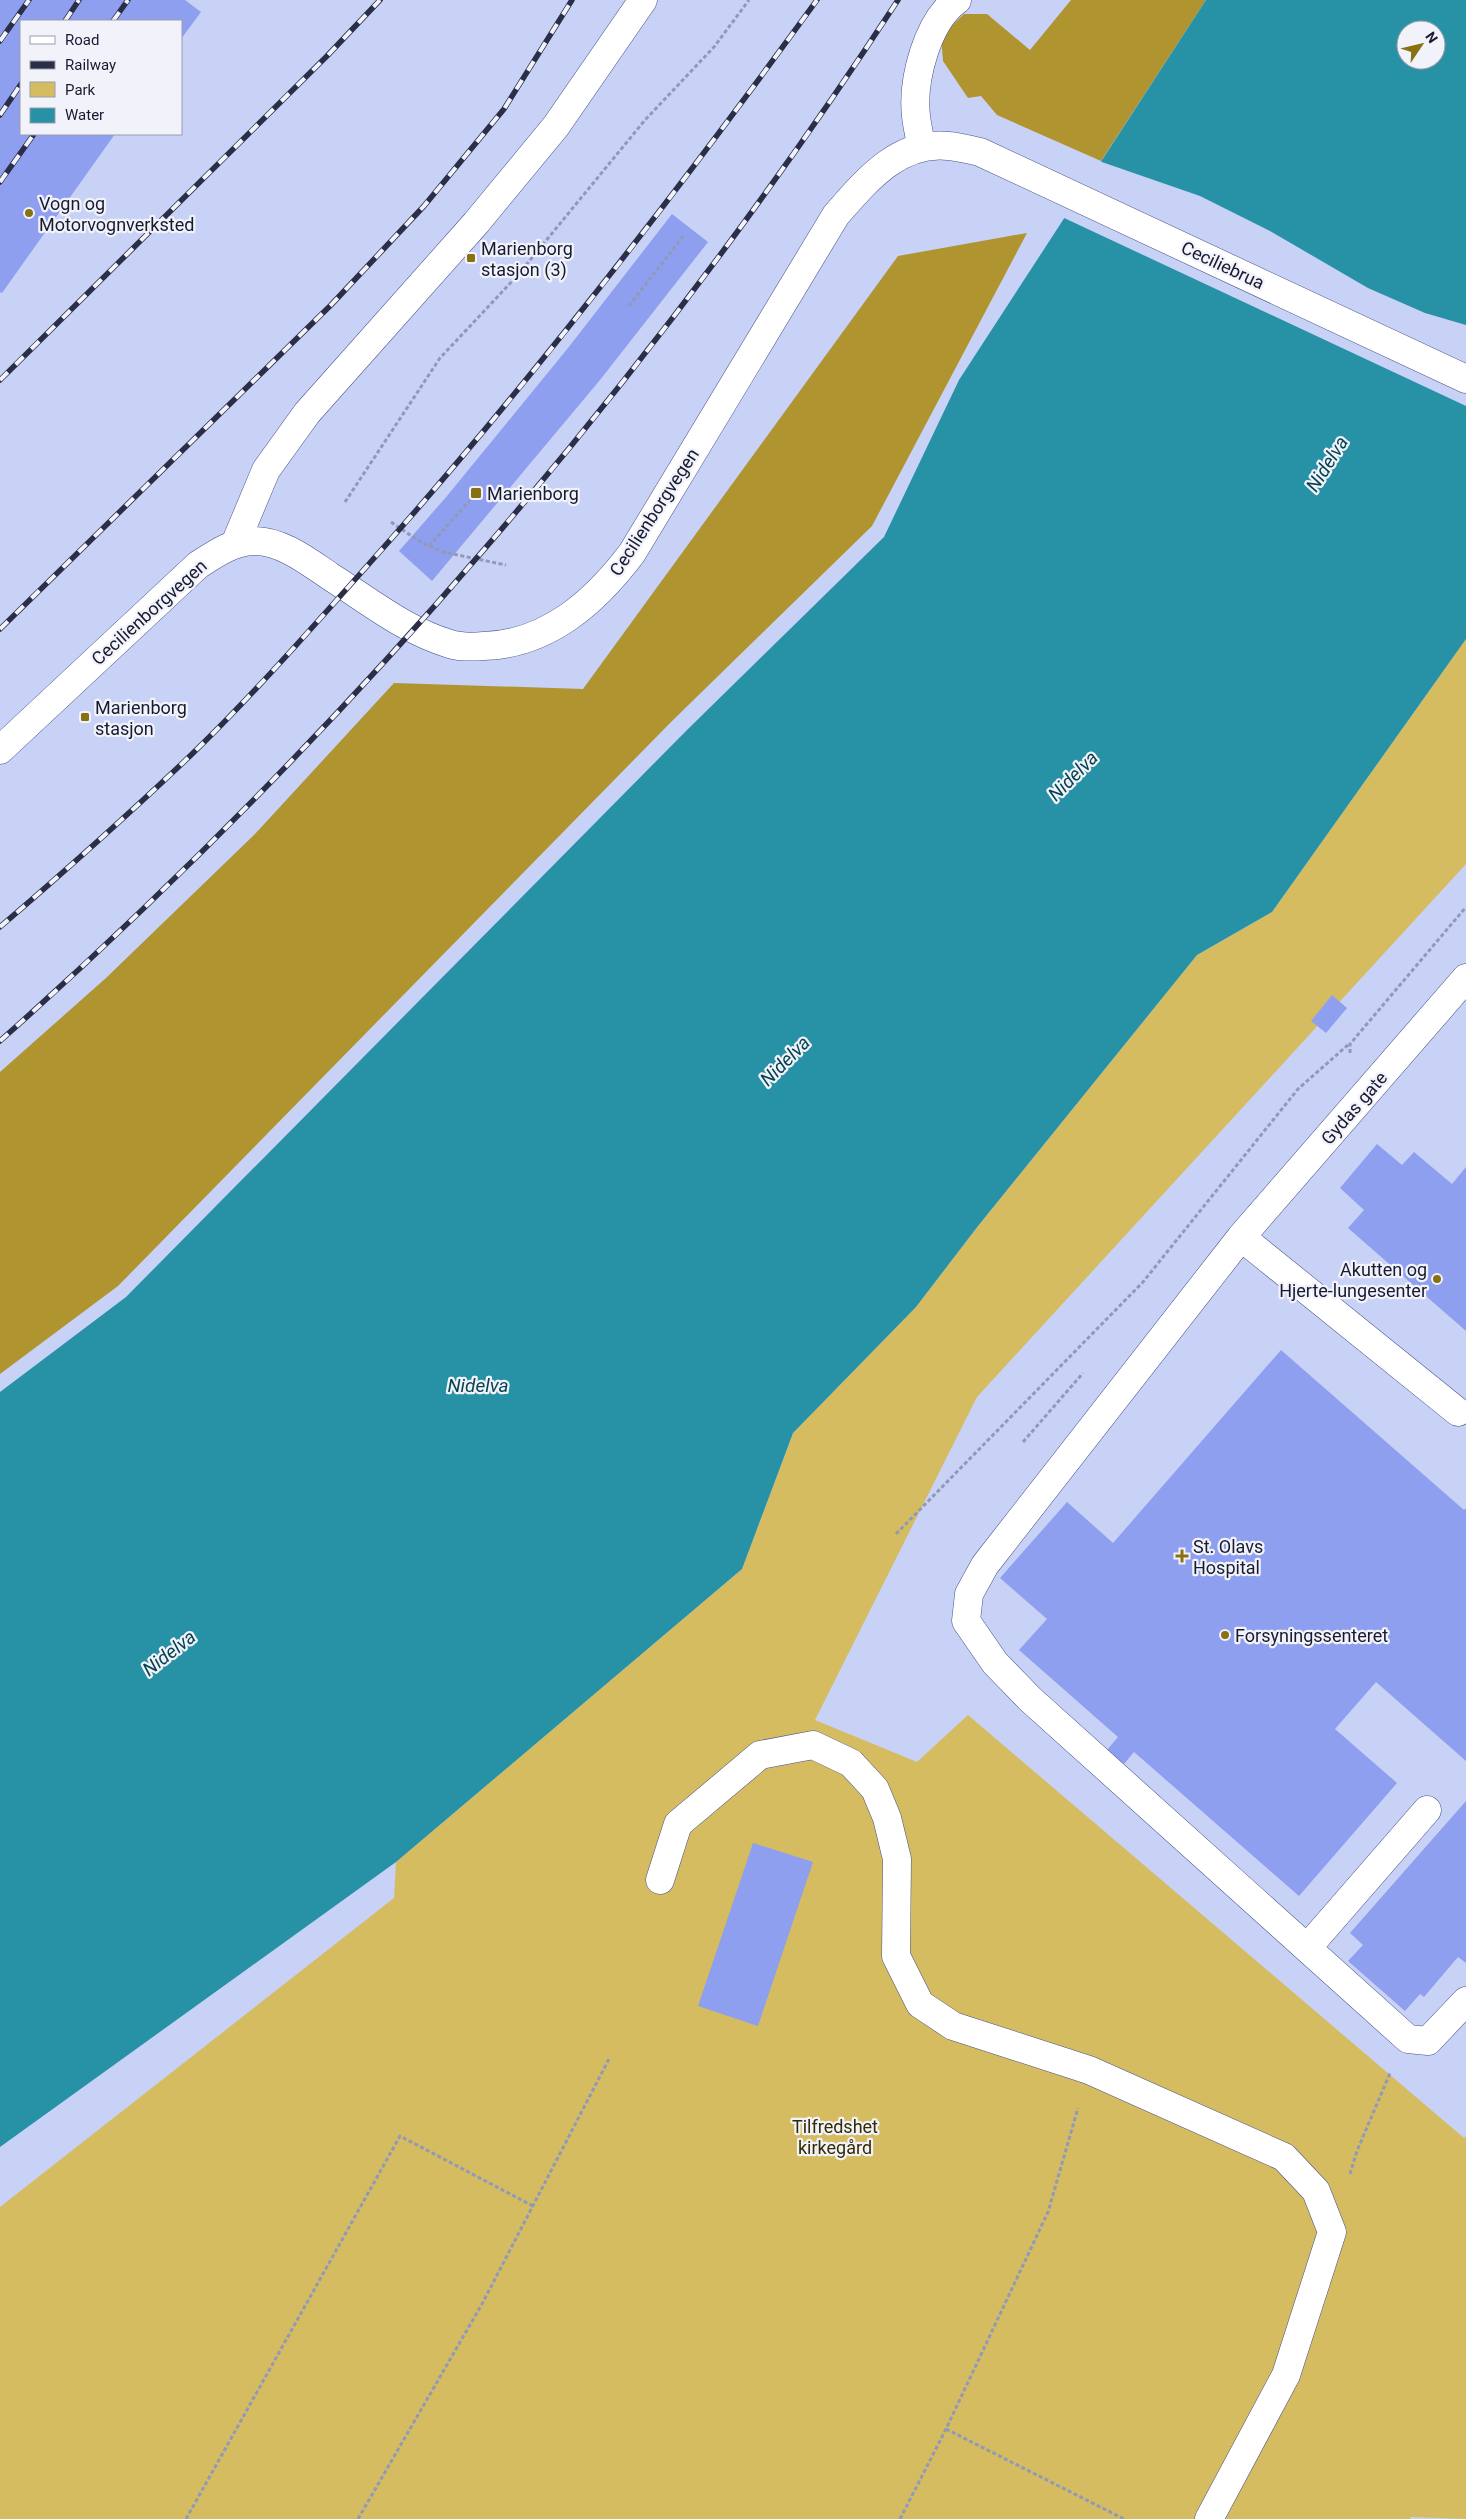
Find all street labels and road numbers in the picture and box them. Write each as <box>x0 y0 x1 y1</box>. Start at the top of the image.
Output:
street label: Ceciliebrua <box>1178 237 1268 293</box>
street label: Cecilienborgvegen <box>605 444 703 580</box>
street label: Cecilienborgvegen <box>87 555 211 669</box>
street label: Gydas gate <box>1317 1067 1391 1149</box>

